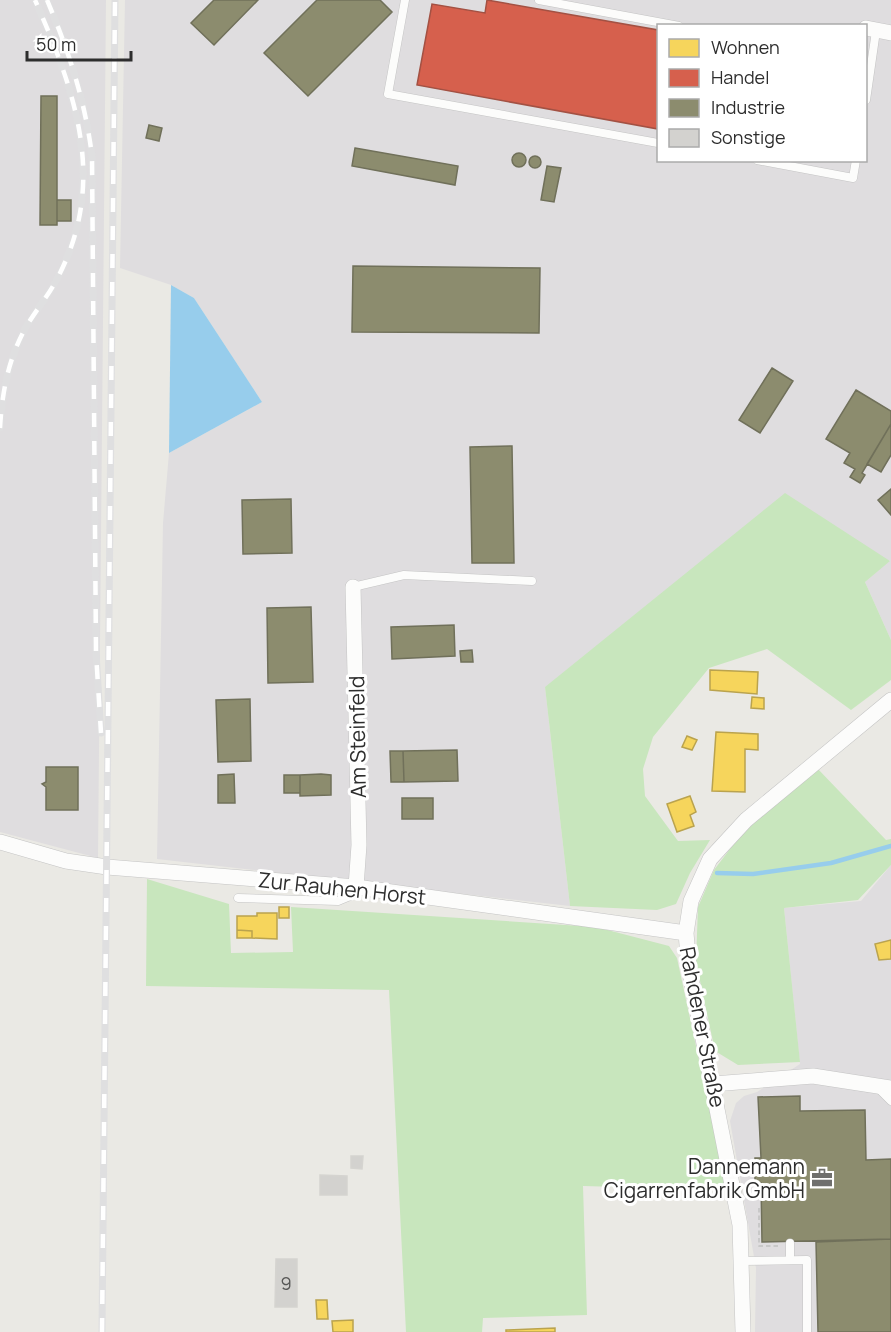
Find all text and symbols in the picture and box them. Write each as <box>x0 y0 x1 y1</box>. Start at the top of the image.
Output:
scale bar <box>27 24 130 62</box>
legend <box>657 24 867 162</box>
text: 50 m <box>36 32 76 56</box>
text: Wohnen <box>711 35 780 59</box>
text: Handel <box>711 65 769 89</box>
text: Industrie <box>711 95 785 119</box>
text: Sonstige <box>711 125 785 149</box>
street label: Am Steinfeld <box>342 675 372 799</box>
street label: Zur Rauhen Horst <box>256 865 428 911</box>
street label: Rahdener Straße <box>674 944 732 1110</box>
place label: Dannemann Cigarrenfabrik GmbH <box>604 1152 805 1204</box>
office icon: Dannemann Cigarrenfabrik GmbH <box>810 1166 834 1190</box>
house number: 9 <box>280 1271 292 1295</box>

